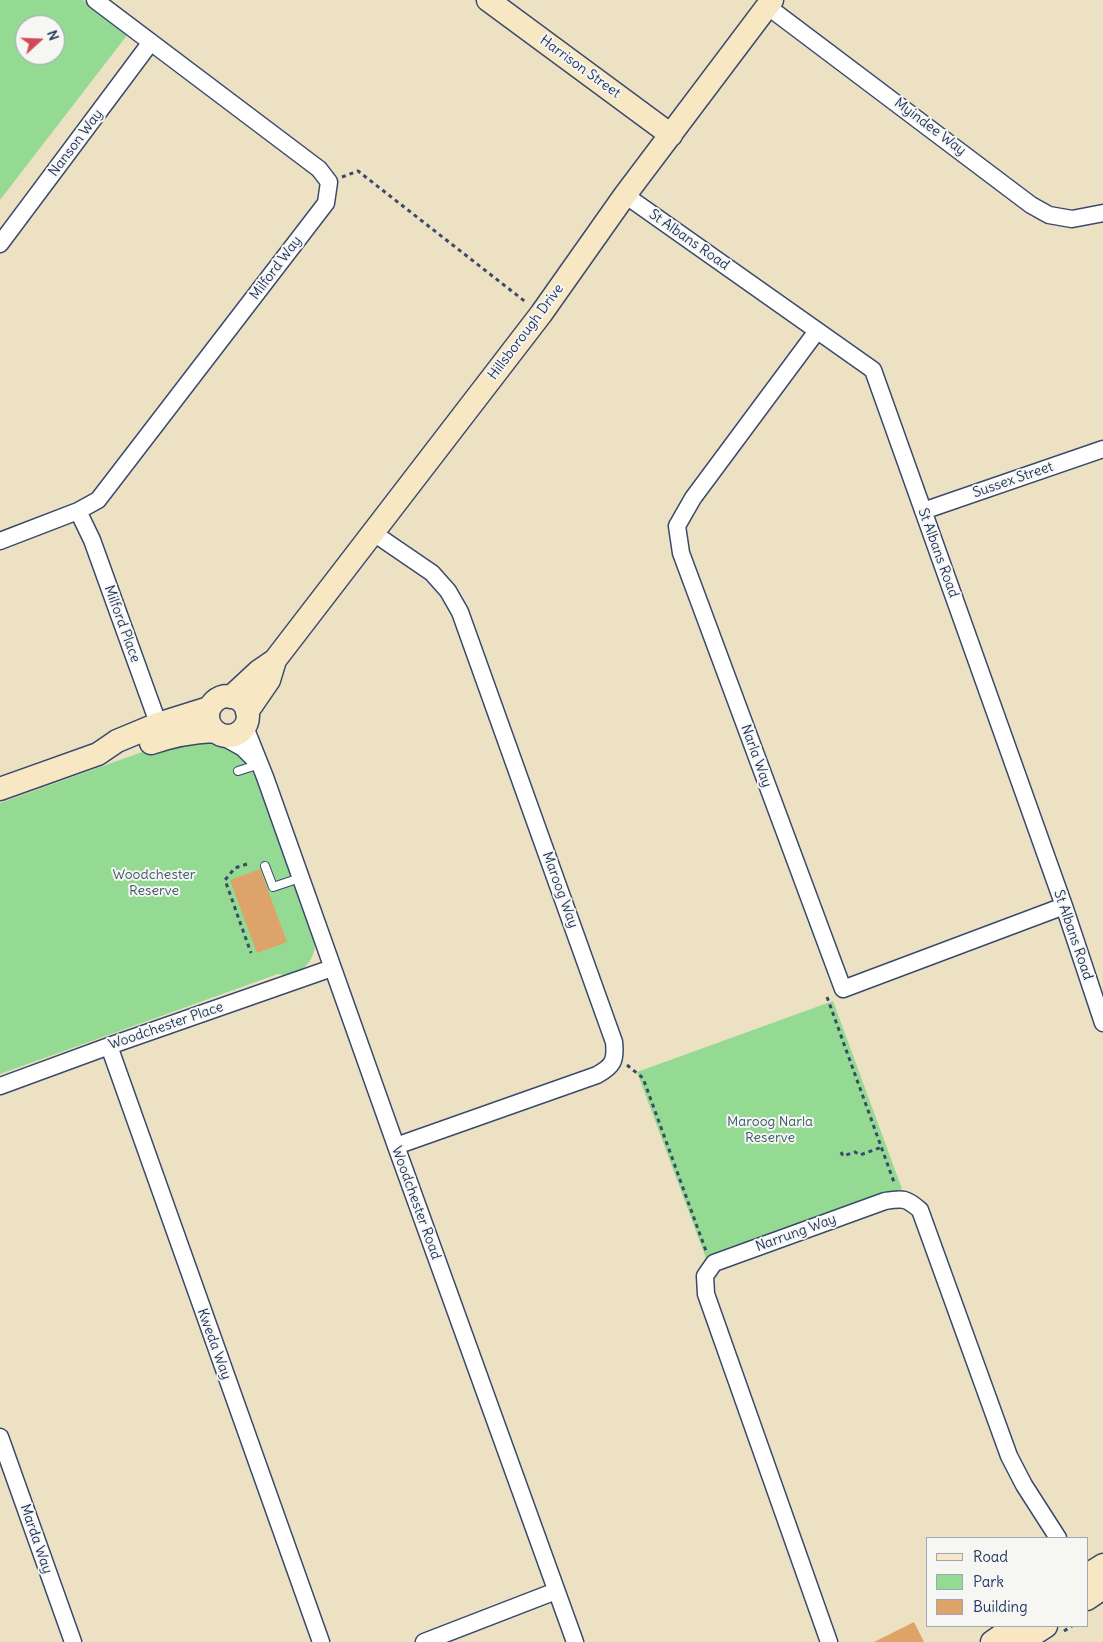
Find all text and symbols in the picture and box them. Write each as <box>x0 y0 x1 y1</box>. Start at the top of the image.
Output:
north arrow <box>15 15 65 65</box>
text: N <box>43 28 63 43</box>
street label: Harrison Street <box>536 32 624 102</box>
street label: Myindee Way <box>891 95 969 159</box>
street label: Nanson Way <box>45 106 107 180</box>
street label: St Albans Road <box>646 206 732 274</box>
street label: Milford Way <box>247 233 305 303</box>
street label: Hillsborough Drive <box>485 281 567 383</box>
street label: Sussex Street <box>971 458 1055 502</box>
street label: St Albans Road <box>914 506 962 600</box>
street label: Milford Place <box>100 583 144 665</box>
street label: Narla Way <box>737 722 775 790</box>
street label: Maroog Way <box>538 850 582 930</box>
park label: Woodchester Reserve <box>112 867 196 900</box>
street label: St Albans Road <box>1050 888 1096 982</box>
street label: Woodchester Place <box>106 998 226 1054</box>
park label: Maroog Narla Reserve <box>727 1114 813 1146</box>
street label: Woodchester Road <box>388 1144 444 1262</box>
street label: Narrung Way <box>753 1211 839 1255</box>
street label: Kweda Way <box>193 1306 235 1382</box>
street label: Marda Way <box>16 1502 56 1576</box>
legend <box>926 1537 1088 1627</box>
text: Road <box>973 1547 1008 1566</box>
text: Park <box>973 1572 1004 1591</box>
text: Building <box>973 1597 1028 1616</box>

